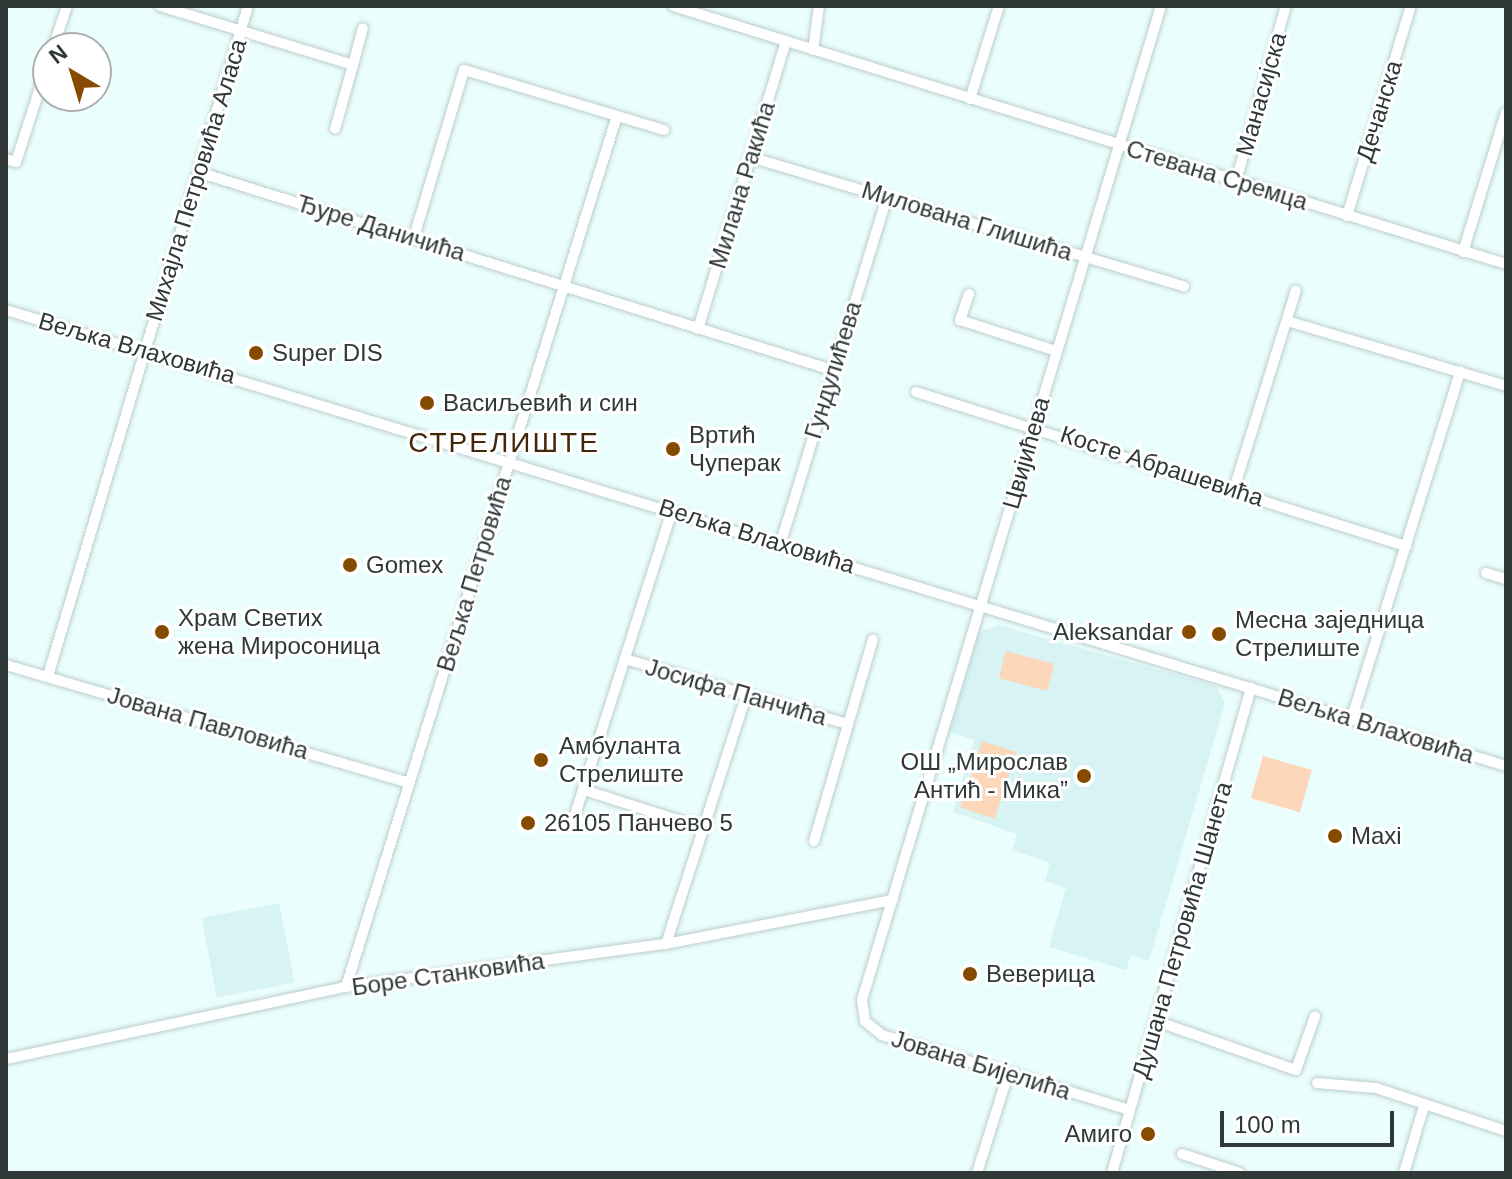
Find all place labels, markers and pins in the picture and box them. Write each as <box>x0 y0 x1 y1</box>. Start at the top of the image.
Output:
place label: Super DIS <box>272 339 383 367</box>
marker: Super DIS <box>247 344 265 362</box>
place label: Васиљевић и син <box>443 389 638 417</box>
marker: Васиљевић и син <box>418 394 436 412</box>
place label: Вртић Чуперак <box>689 421 781 477</box>
marker: Вртић Чуперак <box>664 440 682 458</box>
place label: Gomex <box>366 551 443 579</box>
marker: Gomex <box>341 556 359 574</box>
place label: Храм Светих жена Миросоница <box>178 604 380 660</box>
place label: Месна заједница Стрелиште <box>1235 606 1424 662</box>
place label: Aleksandar <box>1053 618 1173 646</box>
marker: Храм Светих жена Миросоница <box>153 623 171 641</box>
marker: Aleksandar <box>1180 623 1198 641</box>
marker: Месна заједница Стрелиште <box>1210 625 1228 643</box>
place label: Амбуланта Стрелиште <box>559 732 684 788</box>
place label: ОШ „Мирослав Антић - Мика” <box>900 748 1068 804</box>
marker: Амбуланта Стрелиште <box>530 749 552 771</box>
marker: ОШ „Мирослав Антић - Мика” <box>1075 767 1093 785</box>
place label: 26105 Панчево 5 <box>544 809 733 837</box>
marker: 26105 Панчево 5 <box>519 814 537 832</box>
place label: Maxi <box>1351 822 1402 850</box>
marker: Maxi <box>1326 827 1344 845</box>
place label: Веверица <box>986 960 1095 988</box>
marker: Веверица <box>961 965 979 983</box>
place label: Амиго <box>1065 1120 1132 1148</box>
marker: Амиго <box>1139 1125 1157 1143</box>

